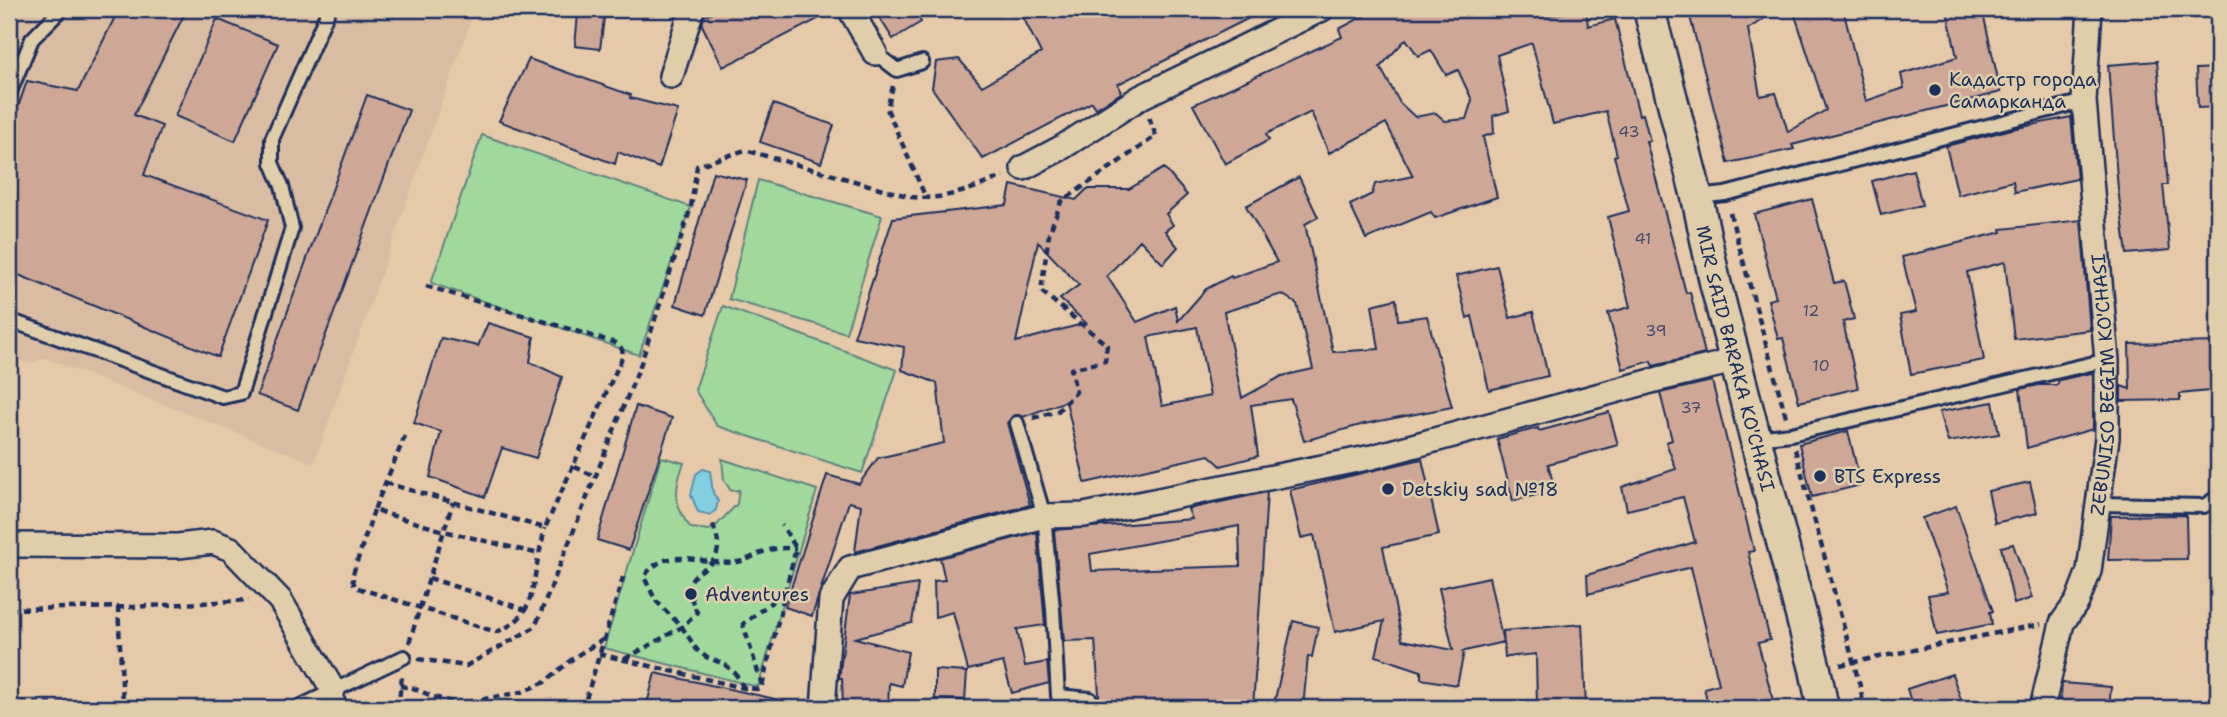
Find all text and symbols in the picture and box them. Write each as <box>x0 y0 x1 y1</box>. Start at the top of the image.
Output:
place label: Кадастр города Самарканда <box>1949 67 2097 114</box>
marker: Кадастр города Самарканда <box>1927 82 1943 98</box>
house number: 43 <box>1618 121 1640 142</box>
street label: MIR SAID BARAKA KO'CHASI <box>1690 223 1781 494</box>
house number: 41 <box>1634 228 1652 249</box>
street label: ZEBUNISO BEGIM KO'CHASI <box>2085 252 2120 517</box>
house number: 12 <box>1802 300 1820 321</box>
house number: 39 <box>1645 320 1667 341</box>
house number: 10 <box>1812 355 1830 376</box>
house number: 37 <box>1680 397 1702 418</box>
place label: BTS Express <box>1834 464 1941 489</box>
marker: BTS Express <box>1812 468 1828 484</box>
place label: Detskiy sad №18 <box>1402 477 1559 502</box>
marker: Detskiy sad №18 <box>1380 481 1396 497</box>
place label: Adventures <box>705 582 809 607</box>
marker: Adventures <box>683 586 699 602</box>

